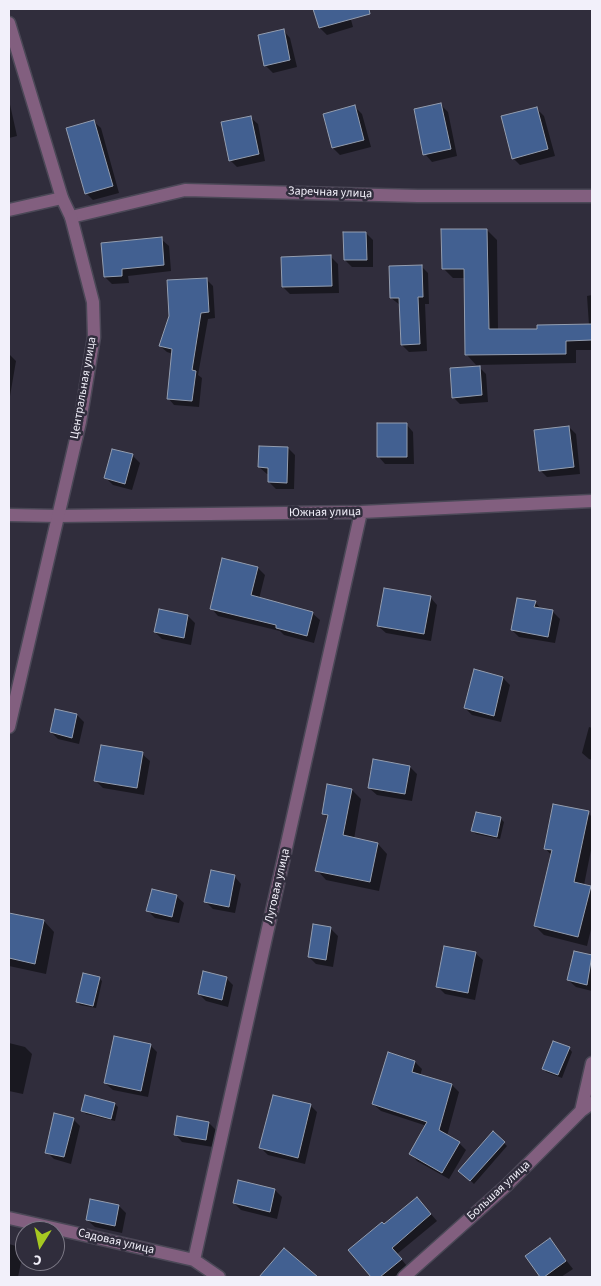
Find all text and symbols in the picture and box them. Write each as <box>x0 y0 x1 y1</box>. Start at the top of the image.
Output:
street label: Заречная улица <box>288 184 372 202</box>
street label: Центральная улица <box>68 336 100 440</box>
street label: Южная улица <box>289 505 361 521</box>
street label: Луговая улица <box>262 847 294 925</box>
street label: Большая улица <box>465 1158 533 1224</box>
north arrow <box>15 1221 65 1271</box>
street label: Садовая улица <box>76 1226 156 1258</box>
text: С <box>32 1249 43 1270</box>

